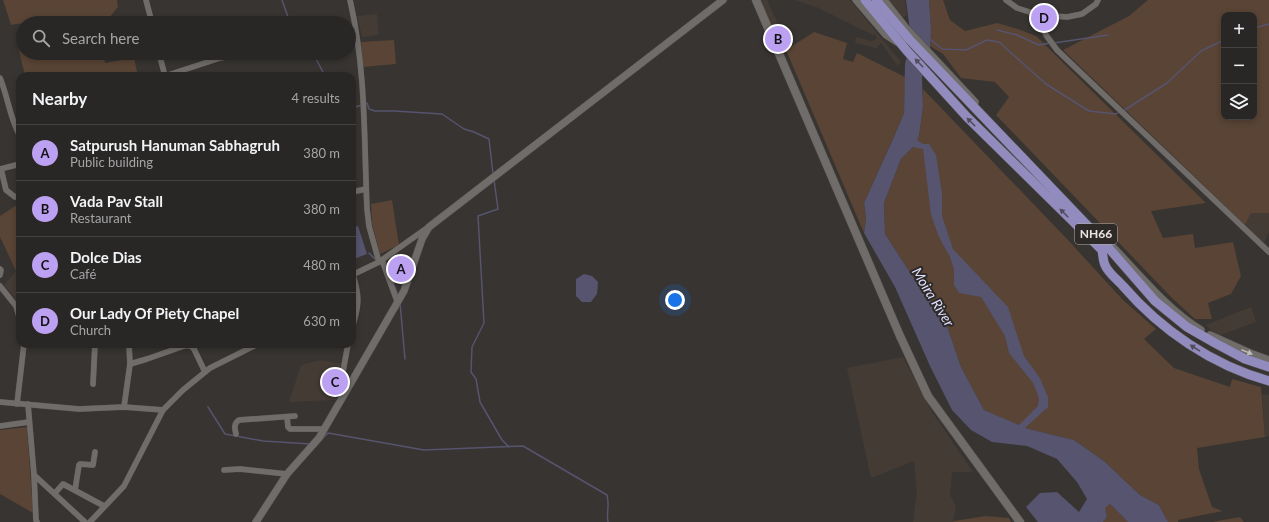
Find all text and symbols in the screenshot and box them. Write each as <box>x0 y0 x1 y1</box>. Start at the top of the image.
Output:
pin: D <box>1031 3 1057 33</box>
map controls <box>1221 12 1257 120</box>
button: + <box>1221 12 1257 48</box>
search box <box>16 16 356 60</box>
pin: B <box>765 24 791 54</box>
icon: search <box>30 27 52 49</box>
text: Search here <box>62 29 139 47</box>
button: − <box>1221 48 1257 84</box>
one-way arrow <box>914 58 924 68</box>
button: layers <box>1221 84 1257 120</box>
text: Nearby <box>32 88 87 109</box>
text: 4 results <box>292 90 340 106</box>
one-way arrow <box>966 117 976 127</box>
text: Satpurush Hanuman Sabhagruh <box>70 136 280 154</box>
text: A <box>40 145 50 161</box>
text: 380 m <box>303 145 340 161</box>
text: Public building <box>70 154 153 170</box>
text: Vada Pav Stall <box>70 192 163 210</box>
text: B <box>41 201 49 217</box>
text: 380 m <box>303 201 340 217</box>
one-way arrow <box>1059 208 1069 218</box>
text: Restaurant <box>70 210 132 226</box>
road number: NH66 <box>1075 224 1117 244</box>
text: Dolce Dias <box>70 248 142 266</box>
pin: A <box>388 254 414 284</box>
text: C <box>41 257 49 273</box>
text: 480 m <box>303 257 340 273</box>
water label: Moira River <box>909 264 958 330</box>
text: Café <box>70 266 96 282</box>
your location <box>665 290 685 310</box>
text: Our Lady Of Piety Chapel <box>70 304 239 322</box>
text: D <box>40 313 50 329</box>
text: 630 m <box>303 313 340 329</box>
text: Church <box>70 322 111 338</box>
one-way arrow <box>1190 344 1201 351</box>
one-way arrow <box>1241 349 1252 355</box>
pin: C <box>322 367 348 397</box>

